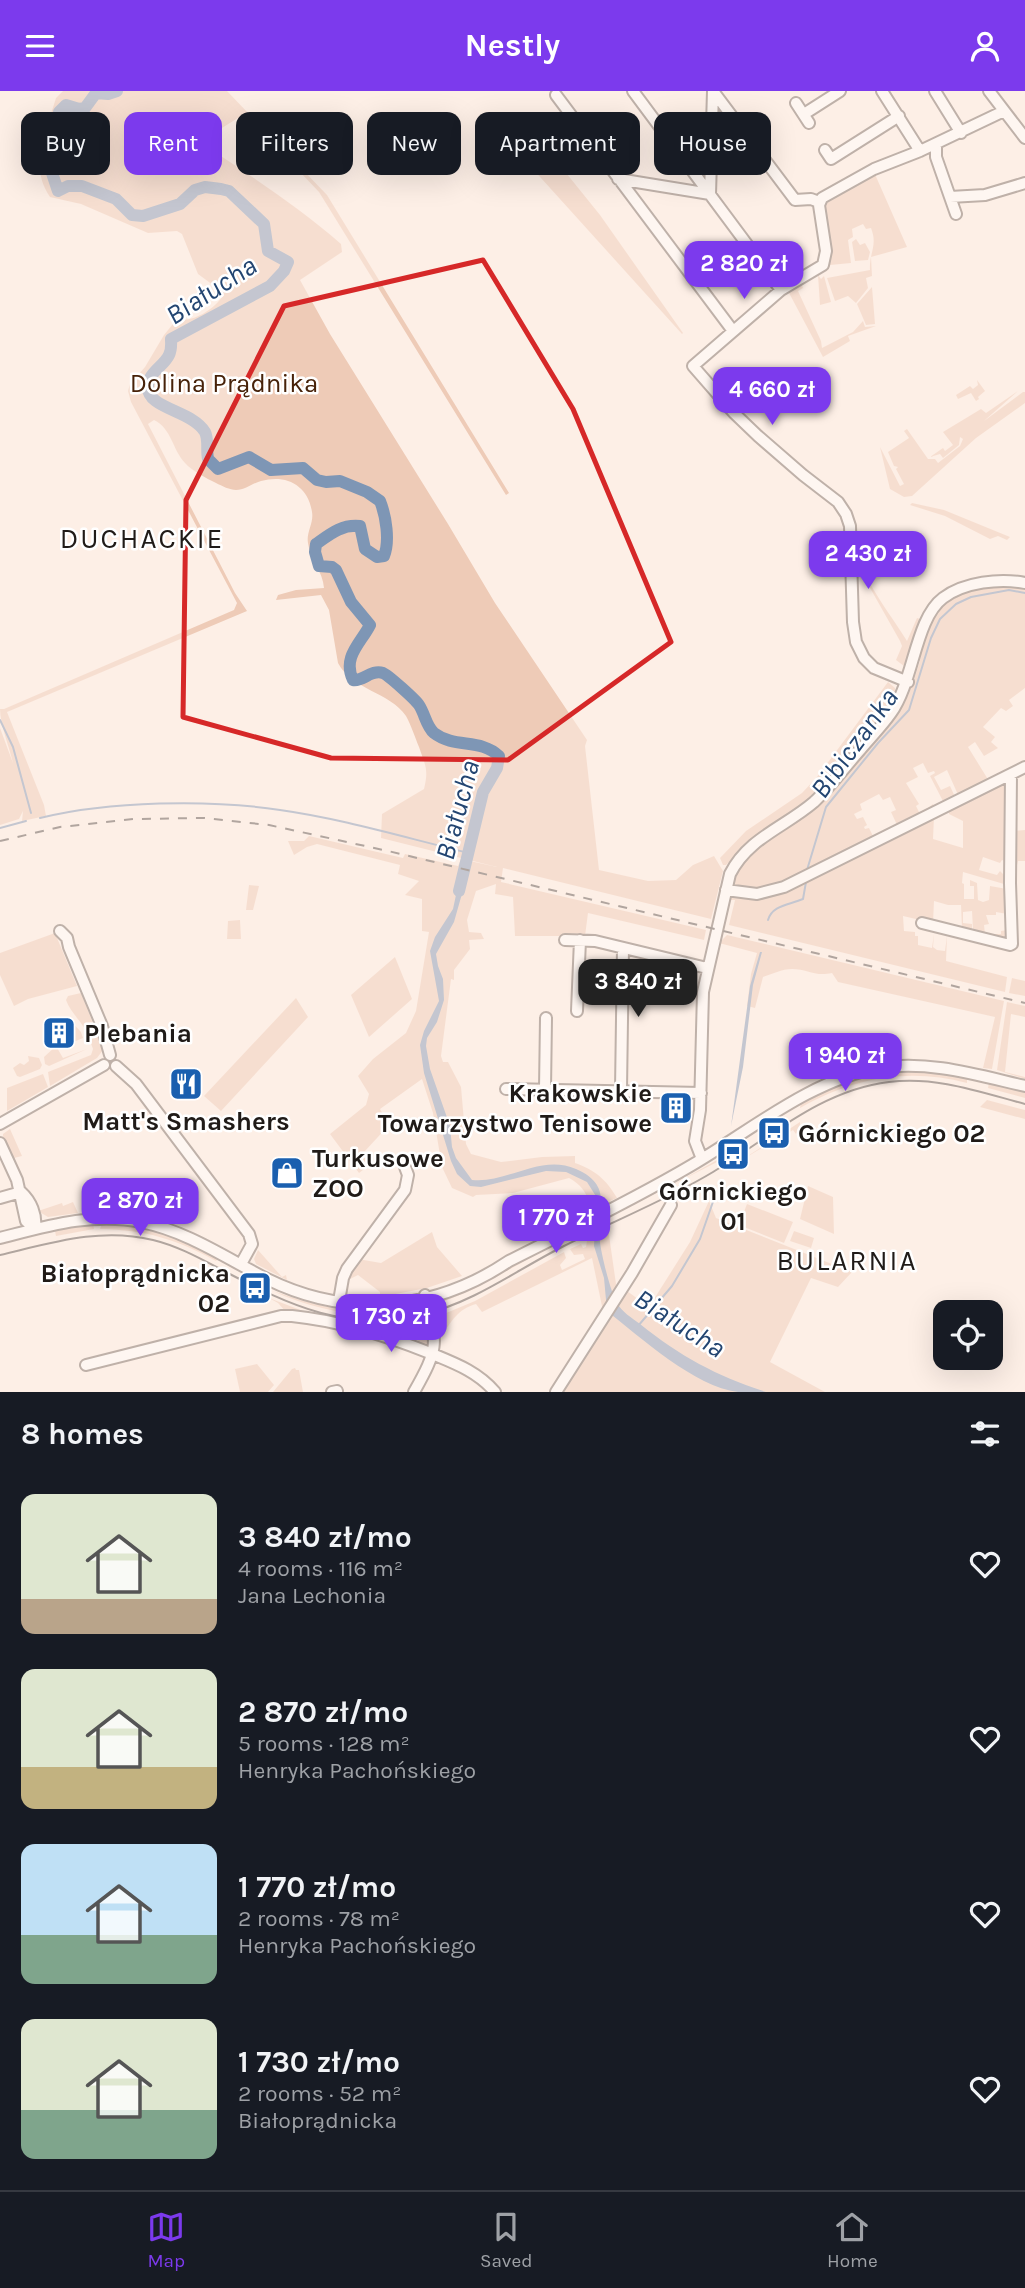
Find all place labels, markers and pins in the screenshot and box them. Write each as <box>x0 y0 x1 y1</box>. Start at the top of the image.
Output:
pin: 2 820 zł <box>672 241 816 301</box>
pin: 4 660 zł <box>700 367 844 427</box>
pin: 2 430 zł <box>796 531 940 591</box>
pin: 3 840 zł <box>566 960 710 1019</box>
building icon: Plebania <box>40 1014 78 1052</box>
place label: Plebania <box>84 1018 192 1049</box>
pin: 1 940 zł <box>773 1033 917 1093</box>
restaurant icon: Matt's Smashers <box>167 1065 205 1103</box>
place label: Krakowskie Towarzystwo Tenisowe <box>378 1078 652 1139</box>
building icon: Krakowskie Towarzystwo Tenisowe <box>657 1089 695 1127</box>
place label: Matt's Smashers <box>82 1106 290 1137</box>
bus stop icon: Górnickiego 02 <box>755 1114 793 1152</box>
place label: Górnickiego 02 <box>798 1118 985 1149</box>
bus stop icon: Górnickiego 01 <box>714 1135 752 1173</box>
place label: Turkusowe ZOO <box>312 1143 444 1204</box>
shop icon: Turkusowe ZOO <box>268 1154 306 1192</box>
place label: Górnickiego 01 <box>659 1176 807 1237</box>
pin: 2 870 zł <box>68 1179 212 1238</box>
pin: 1 770 zł <box>484 1195 628 1255</box>
place label: Białoprądnicka 02 <box>40 1258 230 1319</box>
bus stop icon: Białoprądnicka 02 <box>236 1269 274 1307</box>
pin: 1 730 zł <box>319 1295 463 1354</box>

